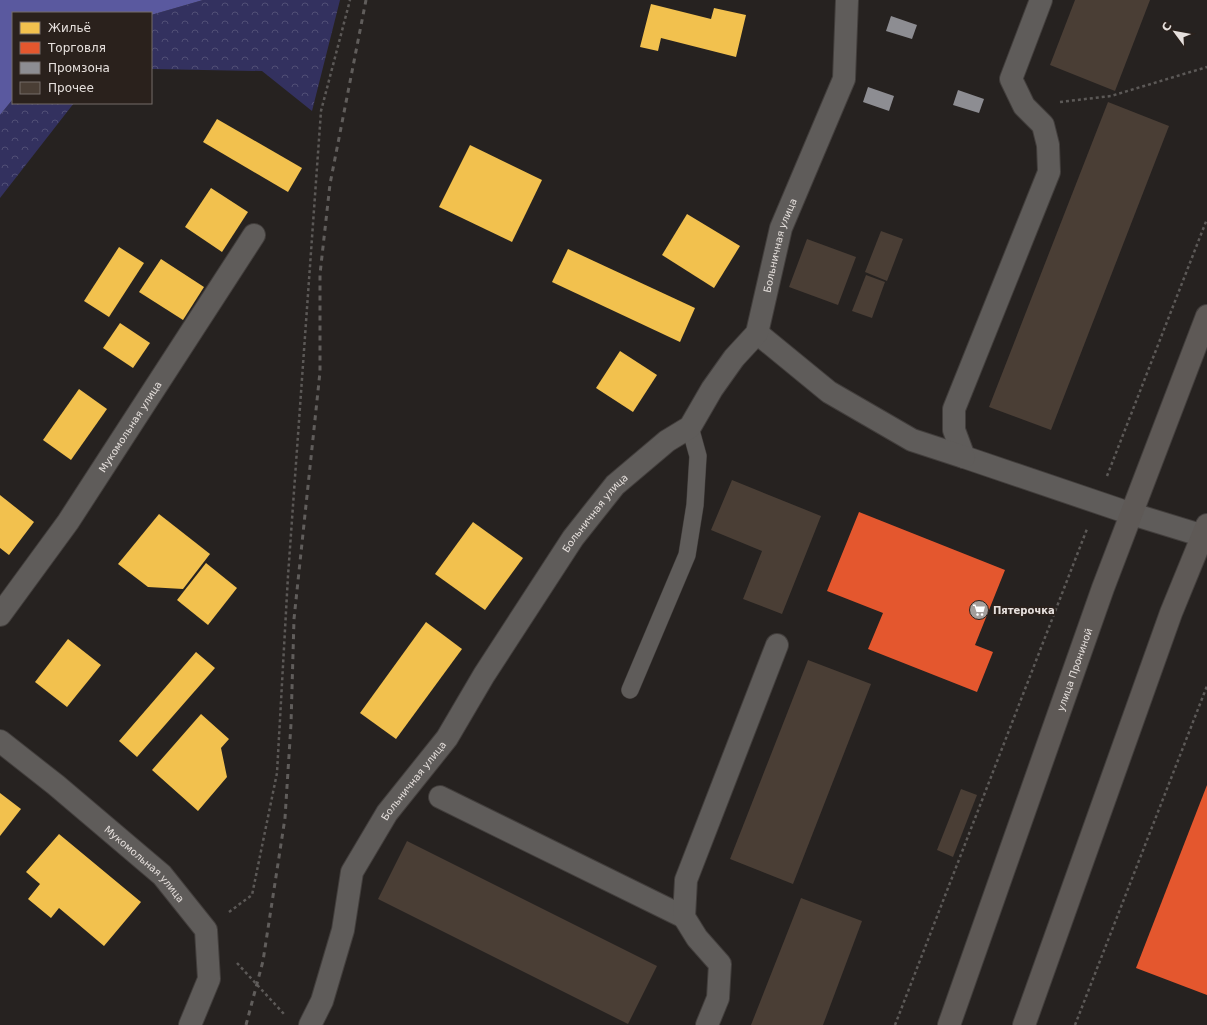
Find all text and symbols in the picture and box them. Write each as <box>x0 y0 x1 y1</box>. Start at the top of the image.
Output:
legend <box>12 12 152 104</box>
north arrow <box>1155 12 1195 52</box>
text: С <box>1159 20 1175 34</box>
text: Жильё <box>48 21 91 35</box>
text: Торговля <box>47 41 106 55</box>
text: Промзона <box>48 61 110 75</box>
text: Прочее <box>48 81 94 95</box>
street label: Больничная улица <box>761 196 799 293</box>
street label: Мукомольная улица <box>96 379 163 474</box>
street label: Больничная улица <box>560 471 630 554</box>
supermarket icon: Пятерочка <box>968 599 990 621</box>
place label: Пятерочка <box>993 605 1055 616</box>
street label: улица Прониной <box>1055 626 1094 712</box>
street label: Больничная улица <box>379 739 448 822</box>
street label: Мукомольная улица <box>102 823 187 904</box>

